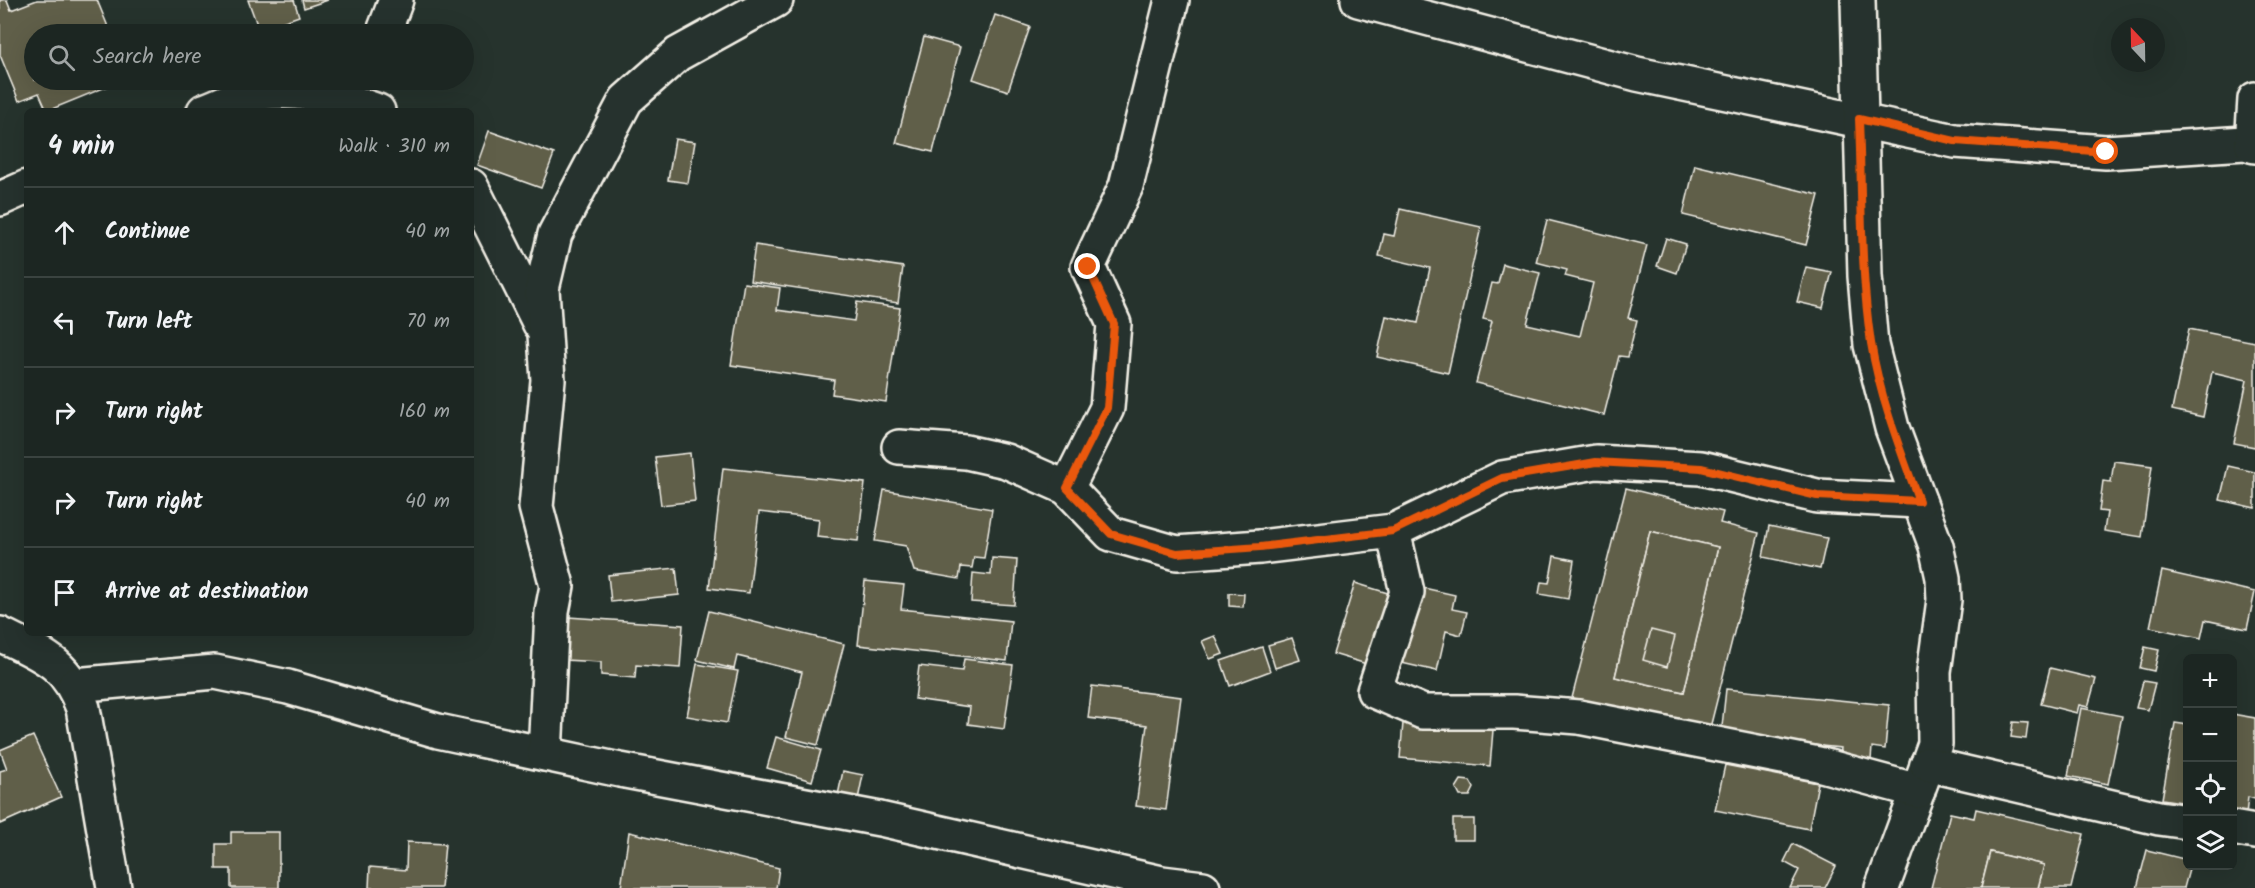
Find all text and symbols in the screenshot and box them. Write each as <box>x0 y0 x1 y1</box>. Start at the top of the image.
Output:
north arrow <box>2111 18 2165 72</box>
search box <box>24 24 474 90</box>
text: Search here <box>93 40 201 75</box>
icon: search <box>45 41 78 74</box>
text: 4 min <box>48 126 115 168</box>
text: Walk · 310 m <box>338 131 450 163</box>
route start <box>2092 138 2118 164</box>
text: Continue <box>105 215 190 250</box>
icon: ahead <box>48 216 81 249</box>
text: 40 m <box>405 216 450 248</box>
route end <box>1074 253 1100 279</box>
text: Turn left <box>105 305 192 340</box>
icon: left <box>48 306 81 339</box>
text: 70 m <box>407 306 450 338</box>
text: Turn right <box>105 395 203 430</box>
icon: right <box>48 396 81 429</box>
text: 160 m <box>399 396 450 428</box>
text: Turn right <box>105 485 203 520</box>
icon: right <box>48 486 81 519</box>
text: 40 m <box>405 486 450 518</box>
text: Arrive at destination <box>105 575 308 610</box>
icon: arrive <box>48 576 81 609</box>
map controls <box>2183 654 2237 870</box>
button: + <box>2183 654 2237 708</box>
button: − <box>2183 708 2237 762</box>
button: locate <box>2183 762 2237 816</box>
button: layers <box>2183 816 2237 870</box>

